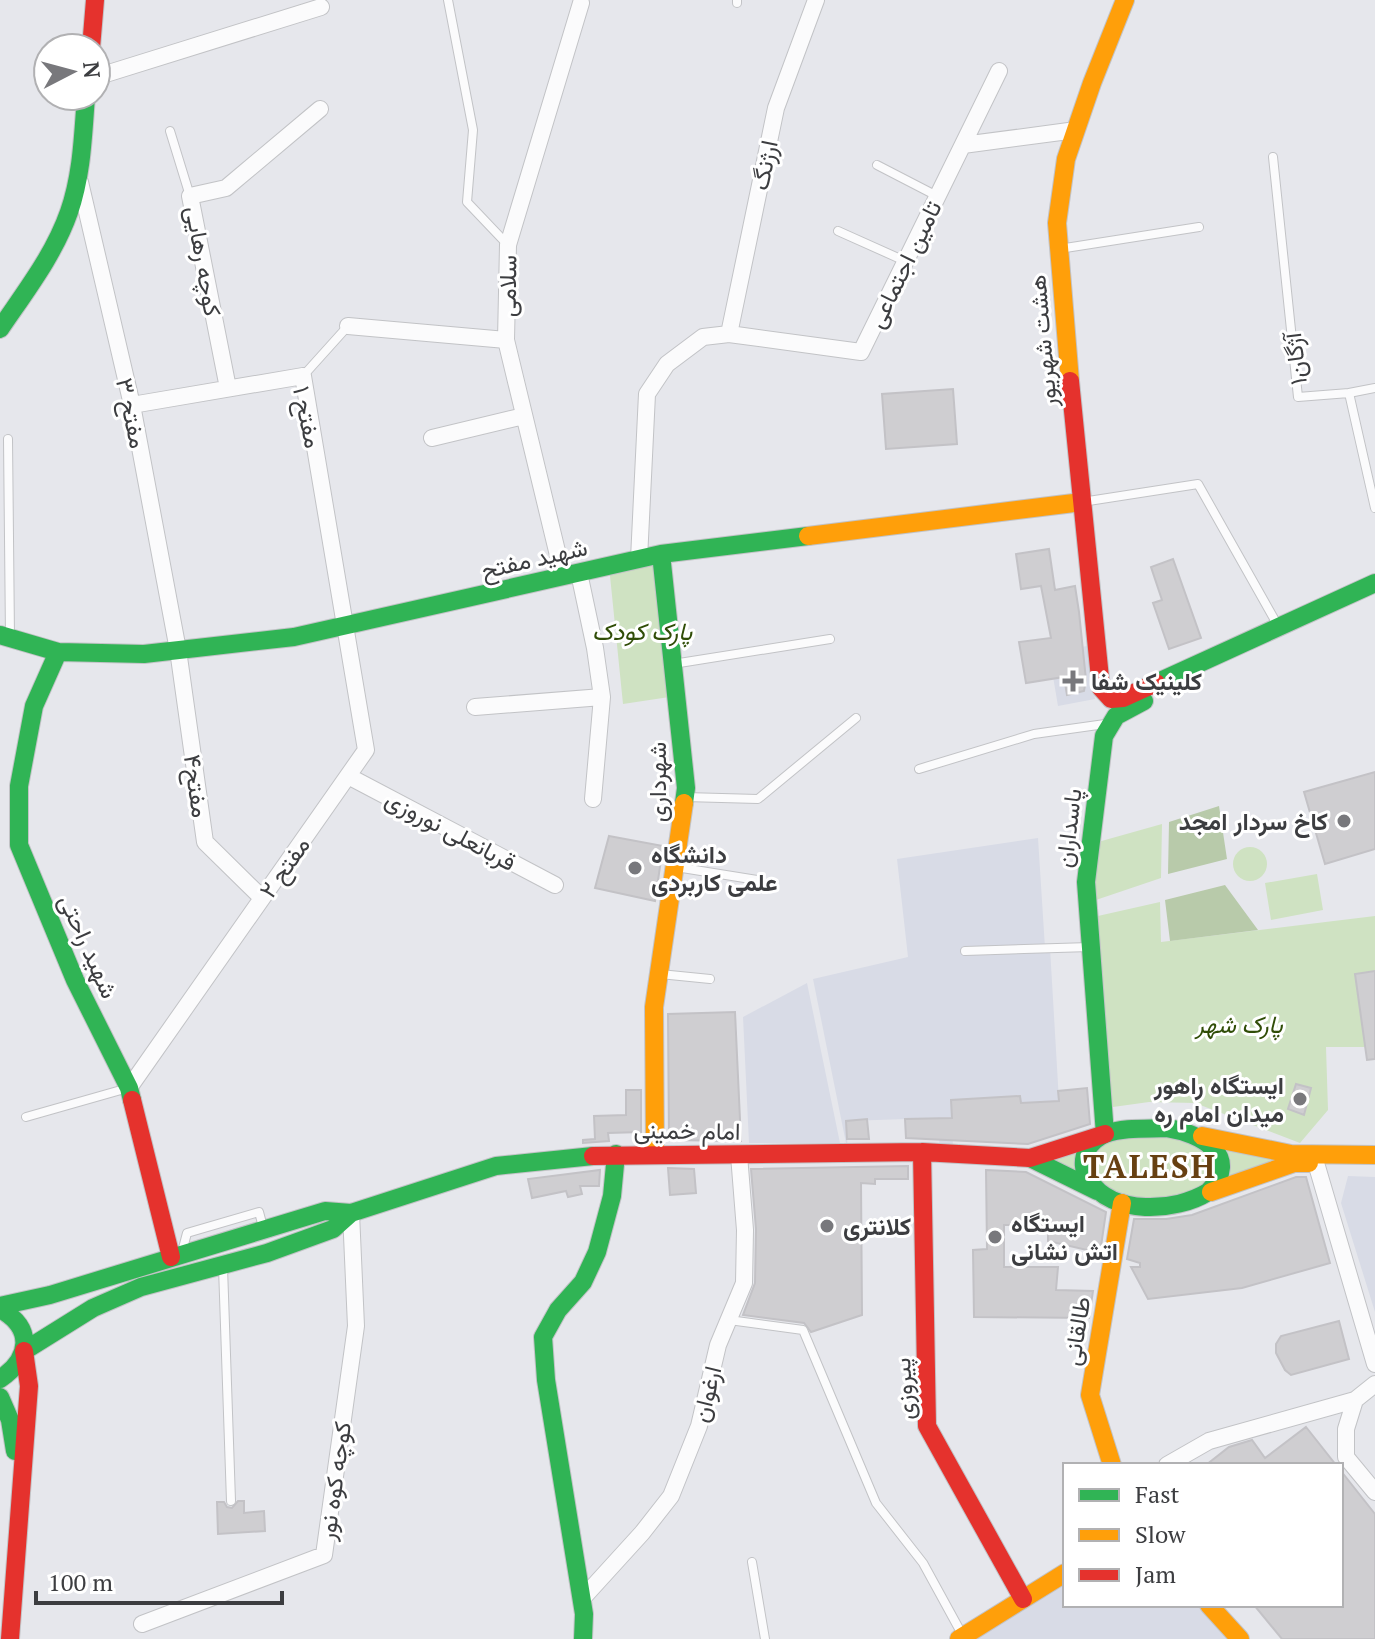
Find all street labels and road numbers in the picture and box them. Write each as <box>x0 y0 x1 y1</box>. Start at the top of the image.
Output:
street label: ارژنگ <box>743 137 785 193</box>
street label: تامین اجتماعی <box>859 195 949 333</box>
street label: کوچه رهایی <box>178 203 229 319</box>
street label: سلامی <box>490 255 524 317</box>
street label: هشت شهریور <box>1020 273 1064 410</box>
street label: ۱آژگان <box>1276 329 1314 387</box>
street label: مفتح ۳ <box>107 375 155 452</box>
street label: مفتح ۱ <box>284 383 330 451</box>
street label: شهید مفتح <box>478 530 591 588</box>
street label: شهرداری <box>641 742 673 822</box>
street label: مفتح۴ <box>175 752 217 820</box>
street label: قربانعلی نوروزی <box>380 782 522 878</box>
street label: پاسداران <box>1047 787 1090 869</box>
street label: مفتح ۲ <box>251 830 318 905</box>
street label: شهید راحتی <box>52 889 126 1003</box>
street label: امام خمینی <box>633 1113 741 1148</box>
street label: طالقانی <box>1055 1294 1097 1368</box>
street label: پیروزی <box>885 1357 922 1421</box>
street label: ارغوان <box>684 1363 728 1425</box>
street label: کوچه کوه نور <box>310 1419 359 1544</box>

